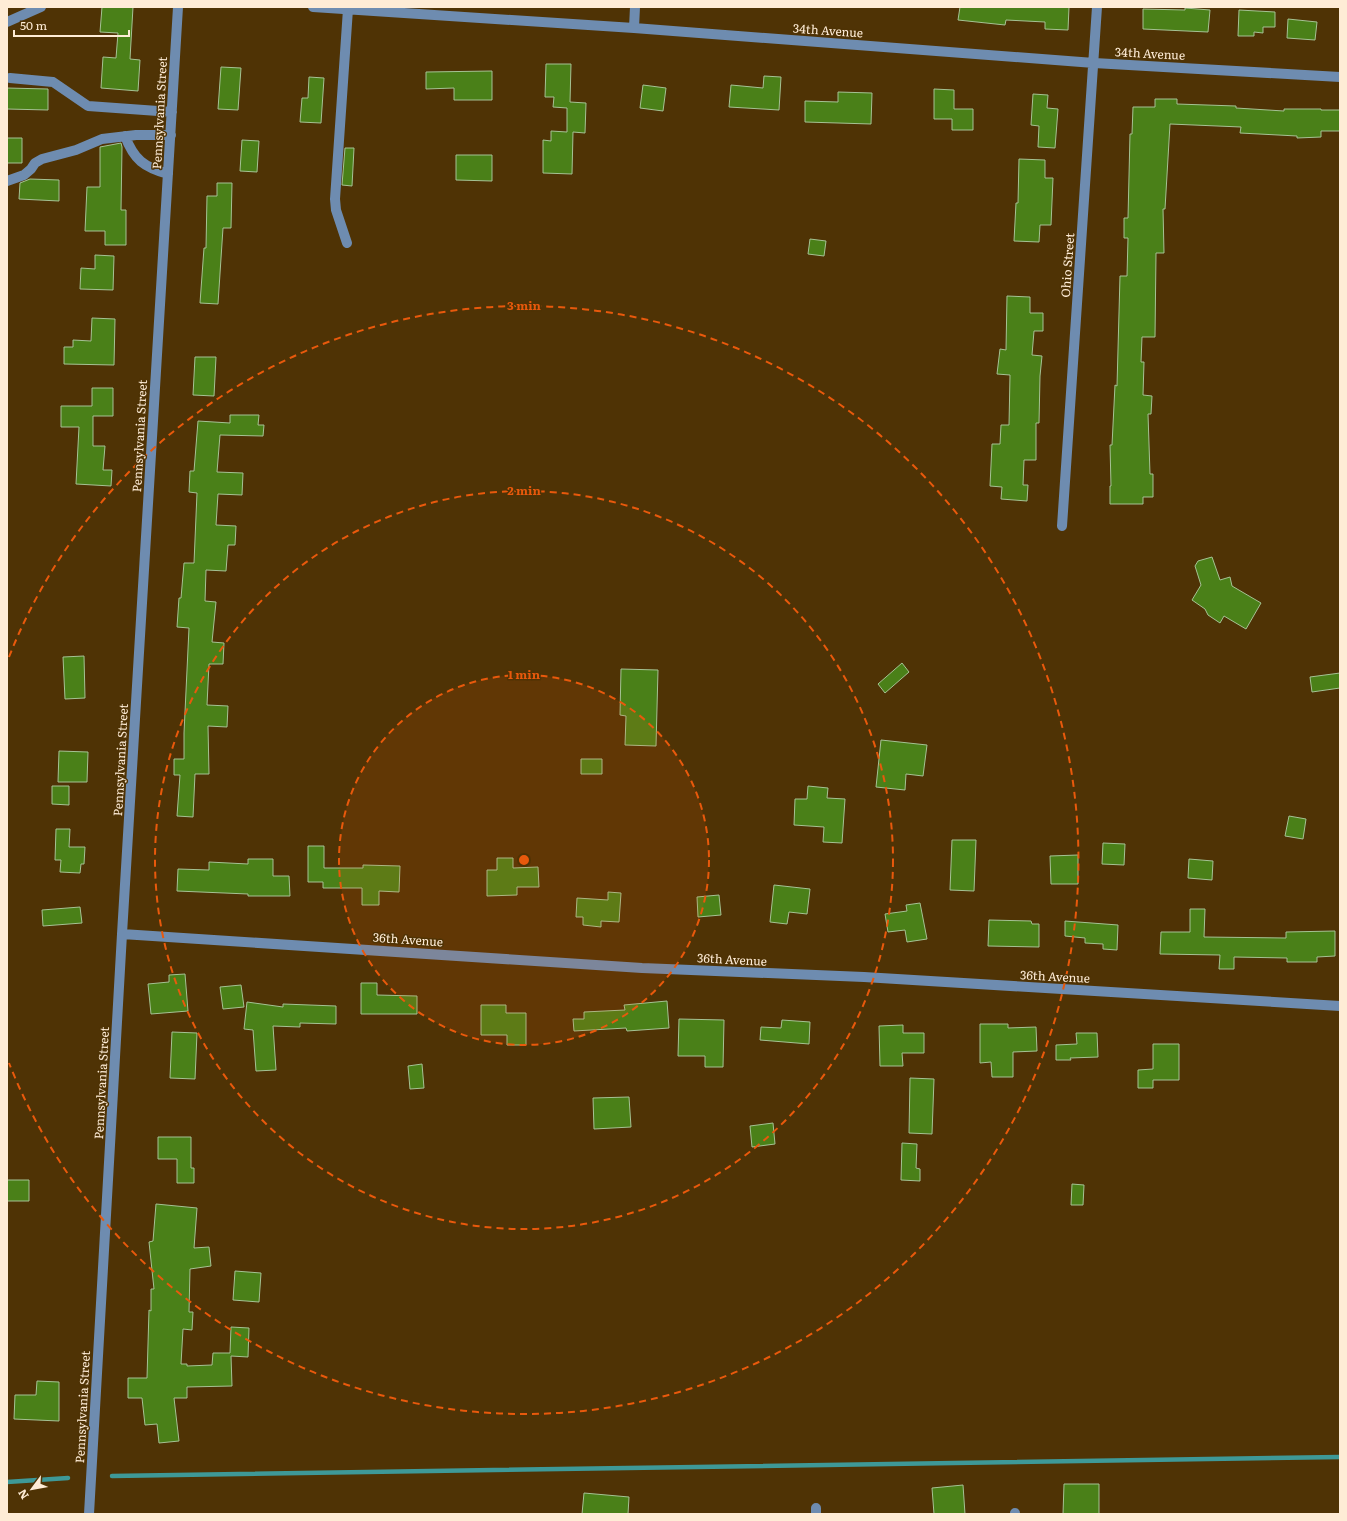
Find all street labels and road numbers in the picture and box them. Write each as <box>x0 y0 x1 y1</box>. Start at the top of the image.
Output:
street label: 34th Avenue <box>792 19 864 41</box>
street label: 34th Avenue <box>1114 42 1186 64</box>
street label: Pennsylvania Street <box>147 56 171 170</box>
street label: Ohio Street <box>1056 232 1078 298</box>
street label: Pennsylvania Street <box>127 379 151 493</box>
street label: Pennsylvania Street <box>108 703 132 817</box>
street label: 36th Avenue <box>372 928 444 950</box>
street label: 36th Avenue <box>696 948 768 970</box>
street label: 36th Avenue <box>1019 965 1091 987</box>
street label: Pennsylvania Street <box>89 1026 113 1140</box>
street label: Pennsylvania Street <box>70 1350 94 1464</box>

